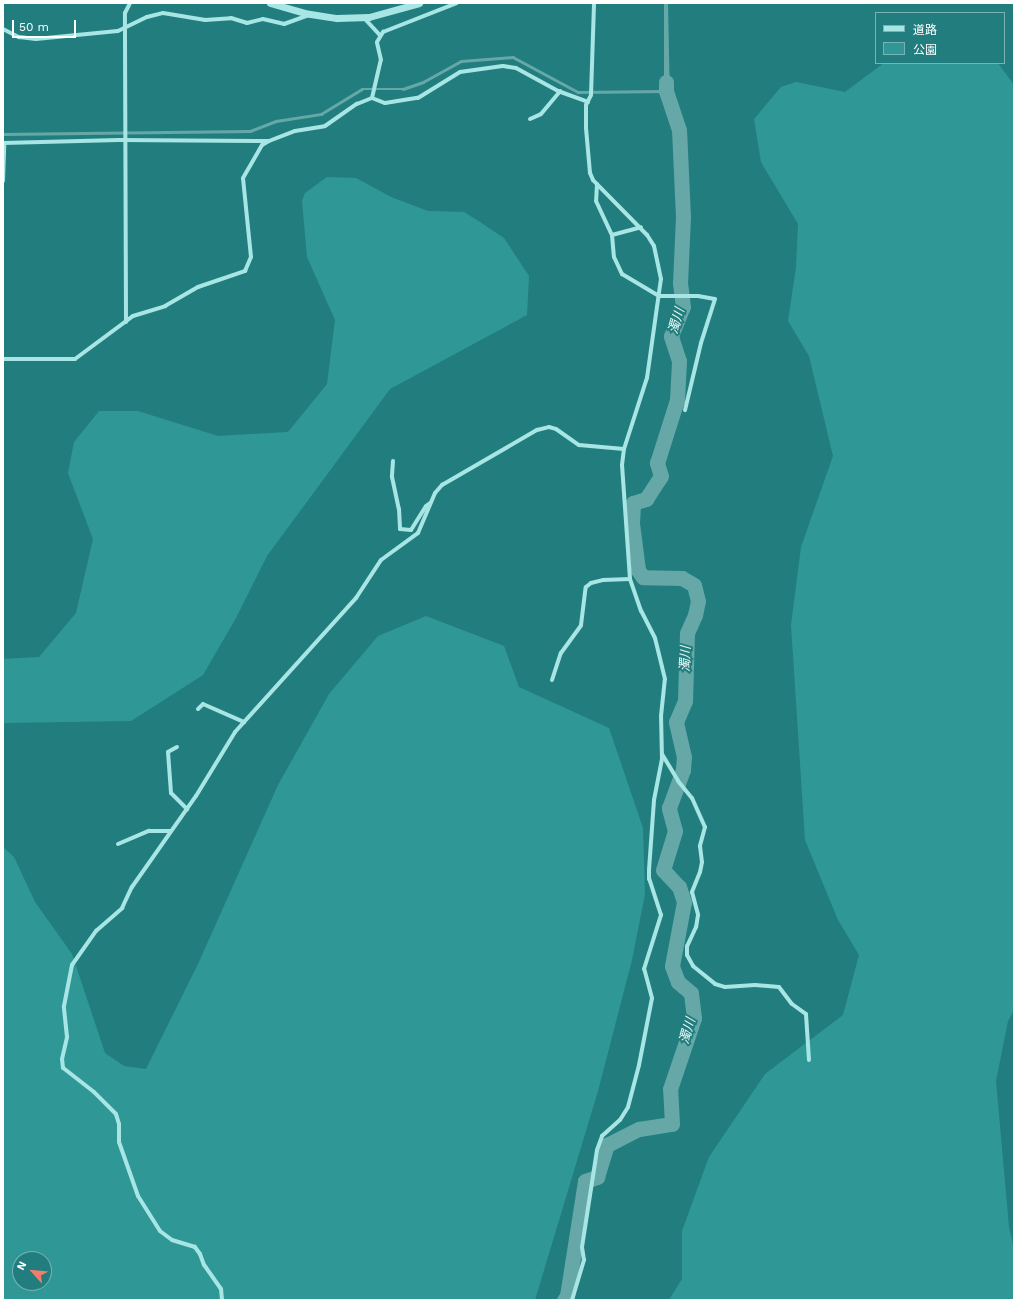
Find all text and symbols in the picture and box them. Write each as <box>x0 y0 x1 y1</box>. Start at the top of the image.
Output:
scale bar <box>14 12 78 38</box>
legend <box>875 12 1005 64</box>
text: 50 m <box>19 20 49 34</box>
text: 道路 <box>913 23 937 37</box>
text: 公園 <box>913 43 937 57</box>
water label: 濁川 <box>666 306 688 336</box>
water label: 濁川 <box>678 646 694 672</box>
water label: 濁川 <box>677 1016 699 1046</box>
north arrow <box>12 1251 52 1291</box>
text: N <box>14 1259 29 1272</box>

